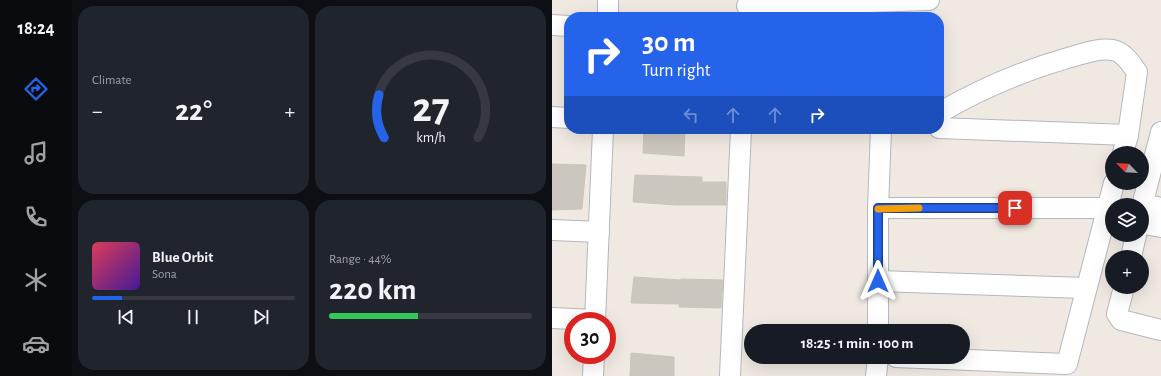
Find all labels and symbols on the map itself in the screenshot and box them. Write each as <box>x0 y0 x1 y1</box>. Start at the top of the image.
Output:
north arrow <box>1105 146 1149 190</box>
pin <box>998 191 1032 225</box>
position arrow <box>857 260 899 302</box>
speed limit sign: 30 <box>564 312 616 364</box>

